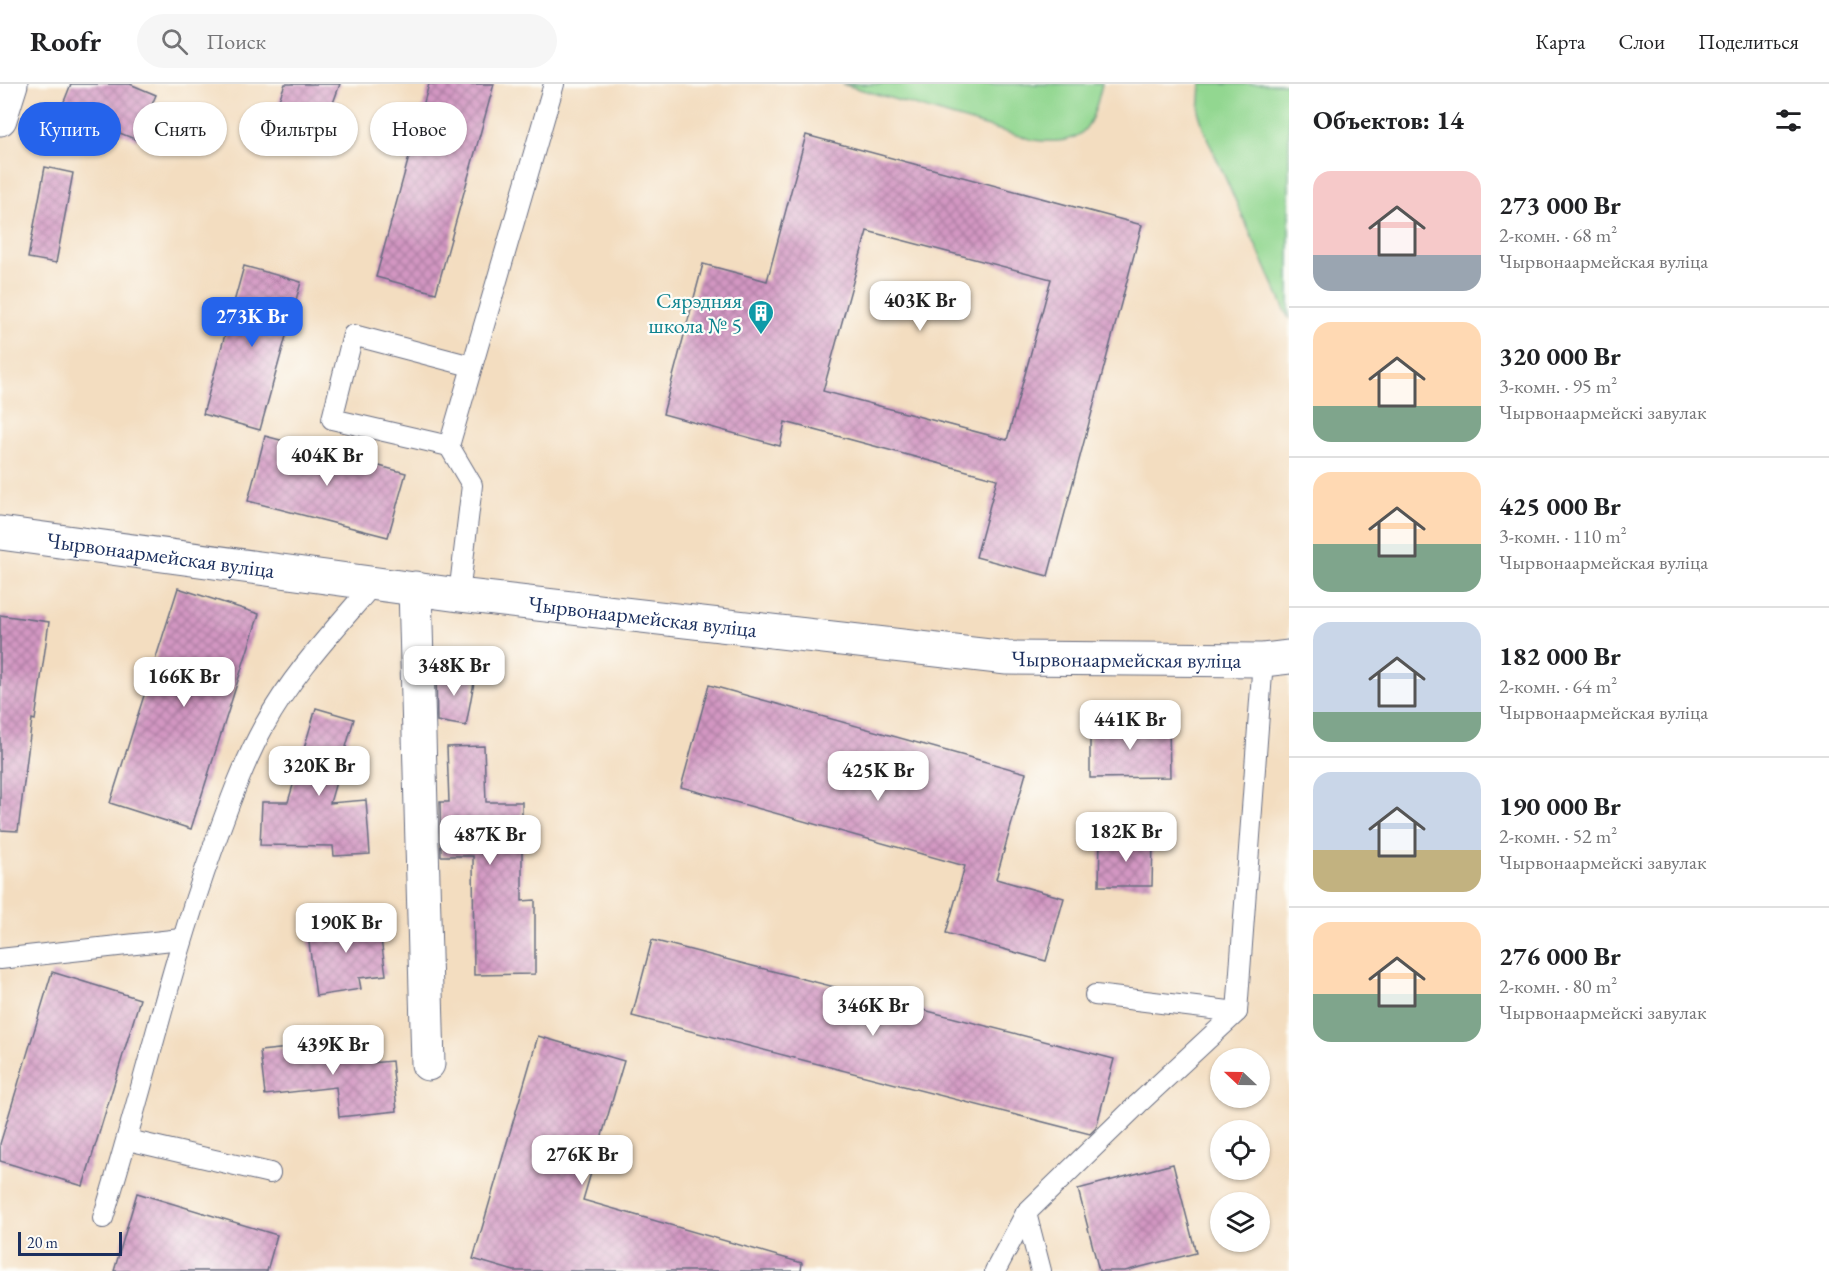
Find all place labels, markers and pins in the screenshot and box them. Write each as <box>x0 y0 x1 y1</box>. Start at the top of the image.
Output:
pin: 403K Br <box>865 281 975 332</box>
place label: Сярэдняя школа № 5 <box>649 286 742 340</box>
pin: 273K Br <box>197 297 307 348</box>
building icon: Сярэдняя школа № 5 <box>746 298 776 336</box>
pin: 404K Br <box>272 436 382 487</box>
pin: 348K Br <box>399 646 509 697</box>
pin: 166K Br <box>129 657 239 708</box>
pin: 441K Br <box>1075 700 1185 751</box>
pin: 320K Br <box>264 746 374 797</box>
pin: 425K Br <box>823 751 933 802</box>
pin: 182K Br <box>1071 812 1181 863</box>
pin: 487K Br <box>435 815 545 866</box>
pin: 190K Br <box>291 903 401 954</box>
pin: 346K Br <box>818 986 928 1037</box>
pin: 439K Br <box>278 1025 388 1076</box>
pin: 276K Br <box>527 1135 637 1186</box>

